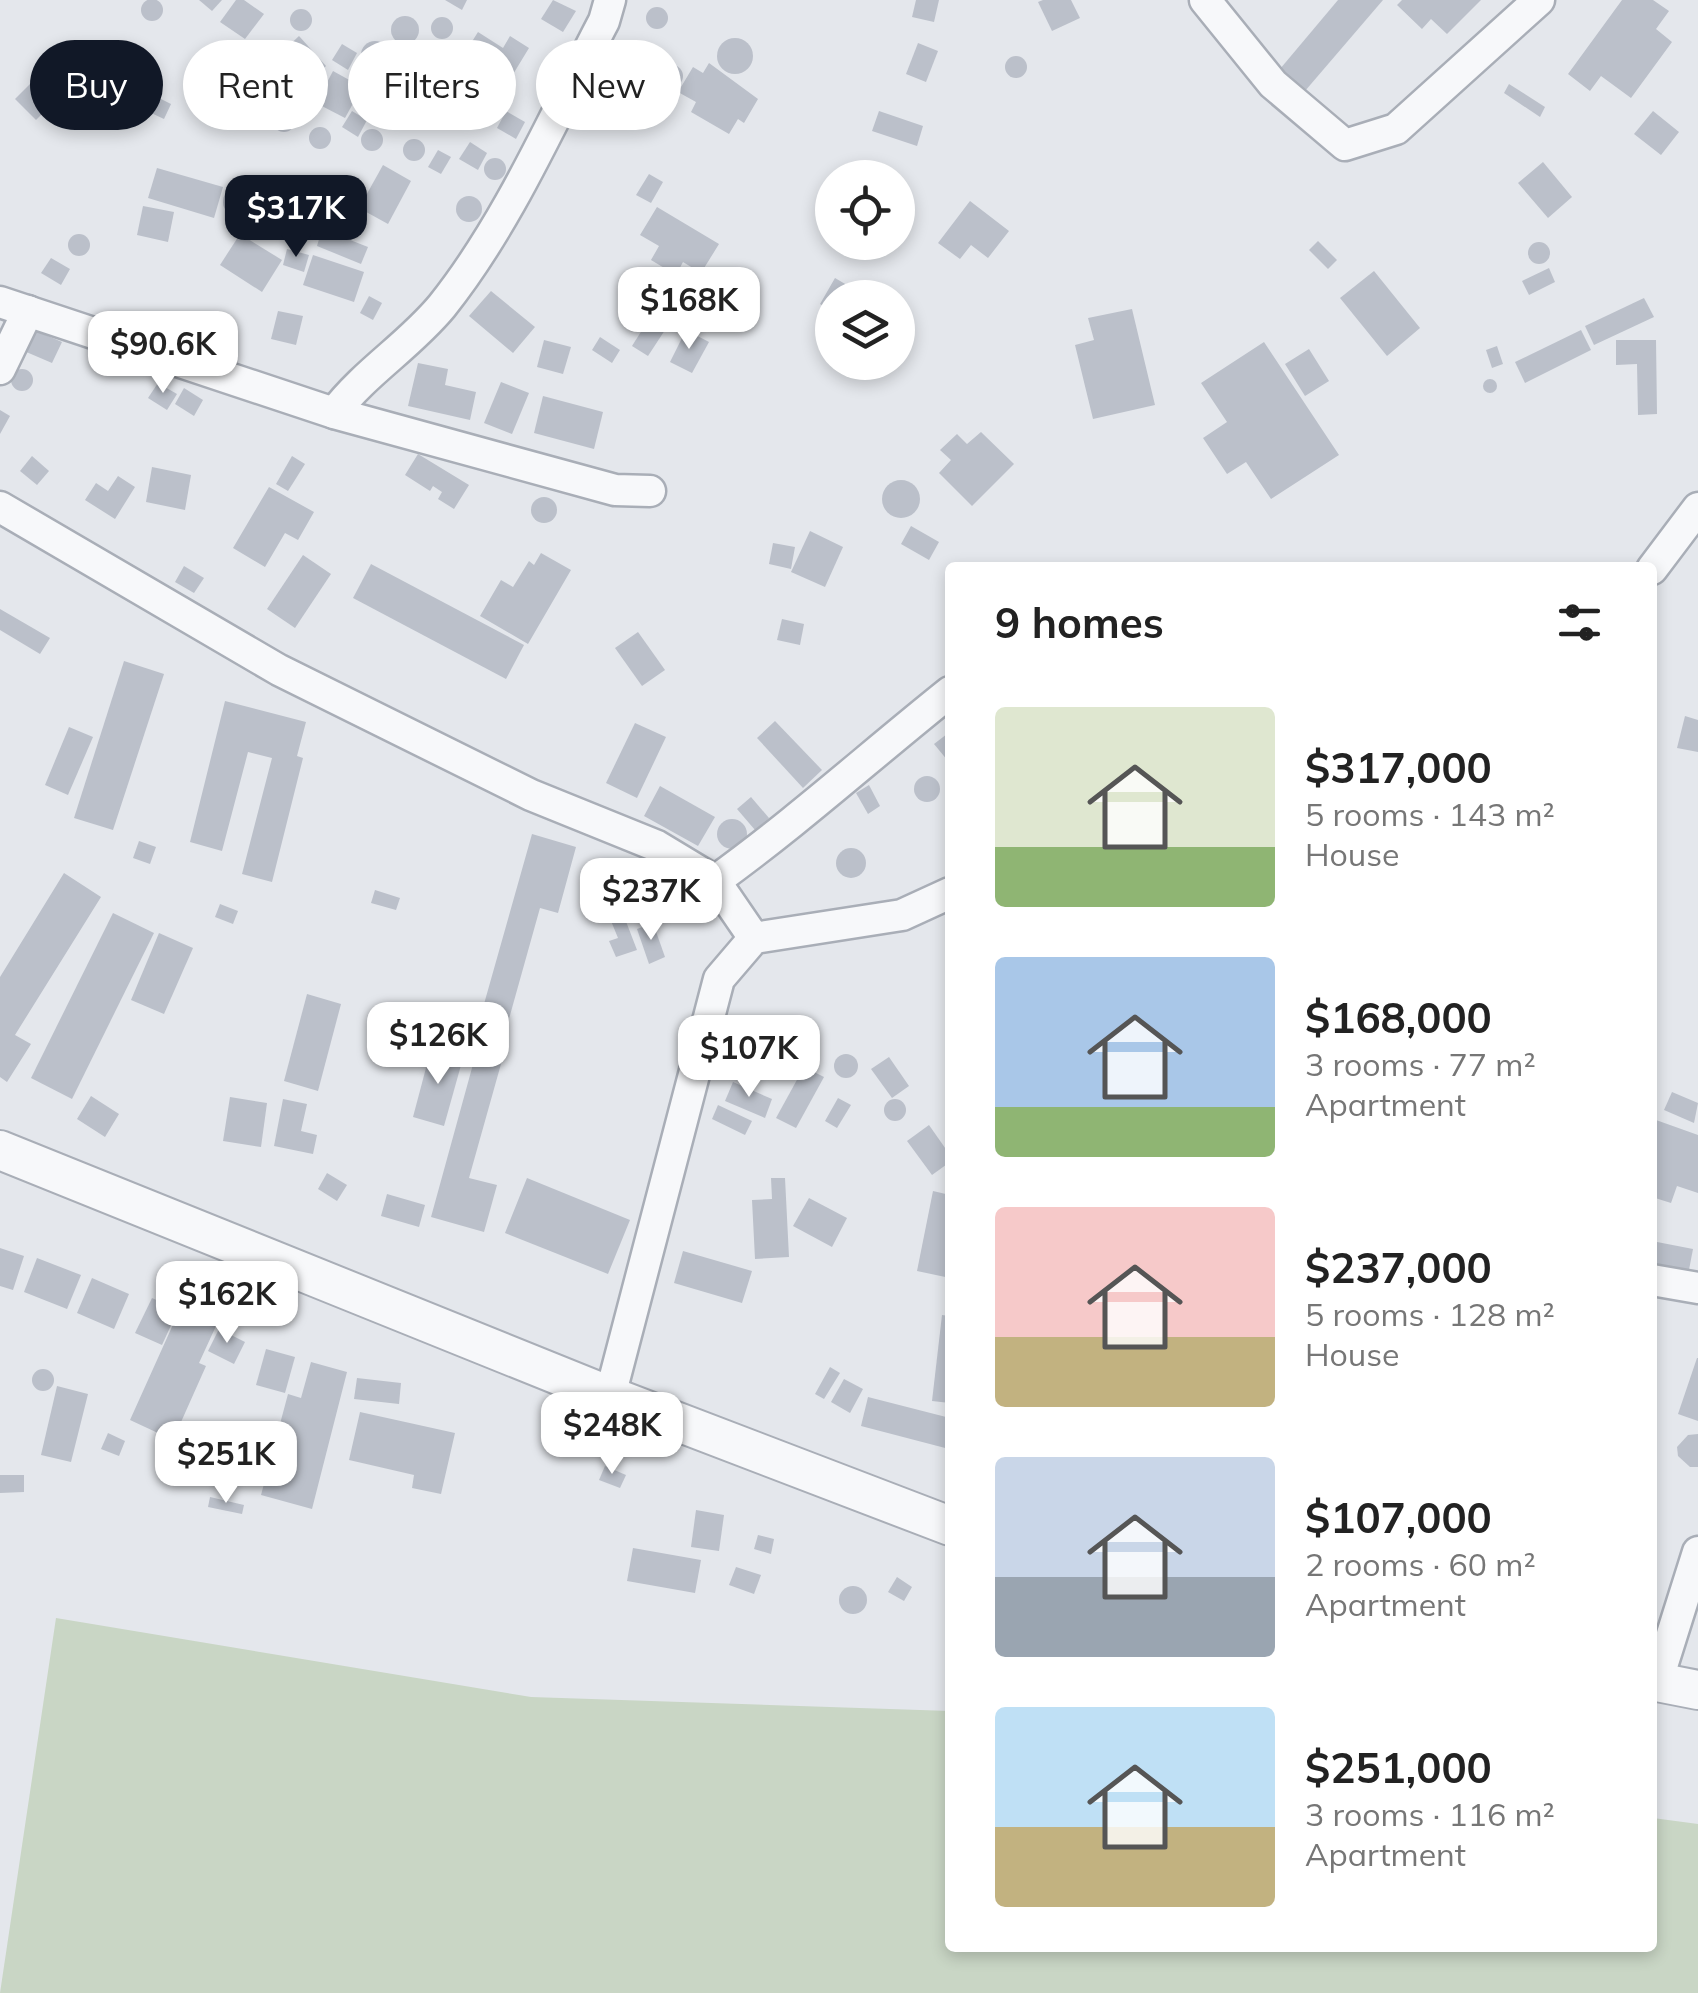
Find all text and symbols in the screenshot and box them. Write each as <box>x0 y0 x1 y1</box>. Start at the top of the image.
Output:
chip: Buy <box>30 40 163 130</box>
chip: Rent <box>183 40 328 130</box>
chip: Filters <box>348 40 516 130</box>
chip: New <box>536 40 681 130</box>
map controls <box>815 160 915 380</box>
button: locate <box>815 160 915 260</box>
pin: $317K <box>226 175 366 260</box>
text: $317K <box>247 187 345 227</box>
pin: $168K <box>619 267 759 352</box>
text: $168K <box>640 279 738 319</box>
button: layers <box>815 280 915 380</box>
pin: $90.6K <box>82 311 244 396</box>
text: $90.6K <box>110 323 216 363</box>
icon: filters <box>1552 595 1607 650</box>
text: 9 homes <box>995 596 1164 649</box>
text: $317,000 <box>1305 741 1492 794</box>
icon: home <box>1075 747 1195 867</box>
text: 5 rooms · 143 m² <box>1305 794 1555 834</box>
text: House <box>1305 834 1400 874</box>
pin: $237K <box>581 858 721 943</box>
text: $237K <box>602 870 700 910</box>
text: $168,000 <box>1305 991 1492 1044</box>
icon: home <box>1075 997 1195 1117</box>
pin: $126K <box>368 1002 508 1087</box>
text: $126K <box>389 1014 487 1054</box>
pin: $107K <box>679 1015 819 1100</box>
text: $107K <box>700 1027 798 1067</box>
text: 3 rooms · 77 m² <box>1305 1044 1536 1084</box>
text: Apartment <box>1305 1084 1466 1124</box>
text: $237,000 <box>1305 1241 1492 1294</box>
icon: home <box>1075 1247 1195 1367</box>
pin: $162K <box>157 1261 297 1346</box>
text: $162K <box>178 1273 276 1313</box>
text: 5 rooms · 128 m² <box>1305 1294 1555 1334</box>
text: House <box>1305 1334 1400 1374</box>
pin: $248K <box>542 1392 682 1477</box>
text: $248K <box>563 1404 661 1444</box>
pin: $251K <box>156 1421 296 1506</box>
text: $251K <box>177 1433 275 1473</box>
text: $107,000 <box>1305 1491 1492 1544</box>
icon: home <box>1075 1497 1195 1617</box>
text: 2 rooms · 60 m² <box>1305 1544 1536 1584</box>
text: Apartment <box>1305 1584 1466 1624</box>
text: $251,000 <box>1305 1741 1492 1794</box>
icon: home <box>1075 1747 1195 1867</box>
text: 3 rooms · 116 m² <box>1305 1794 1555 1834</box>
text: Apartment <box>1305 1834 1466 1874</box>

